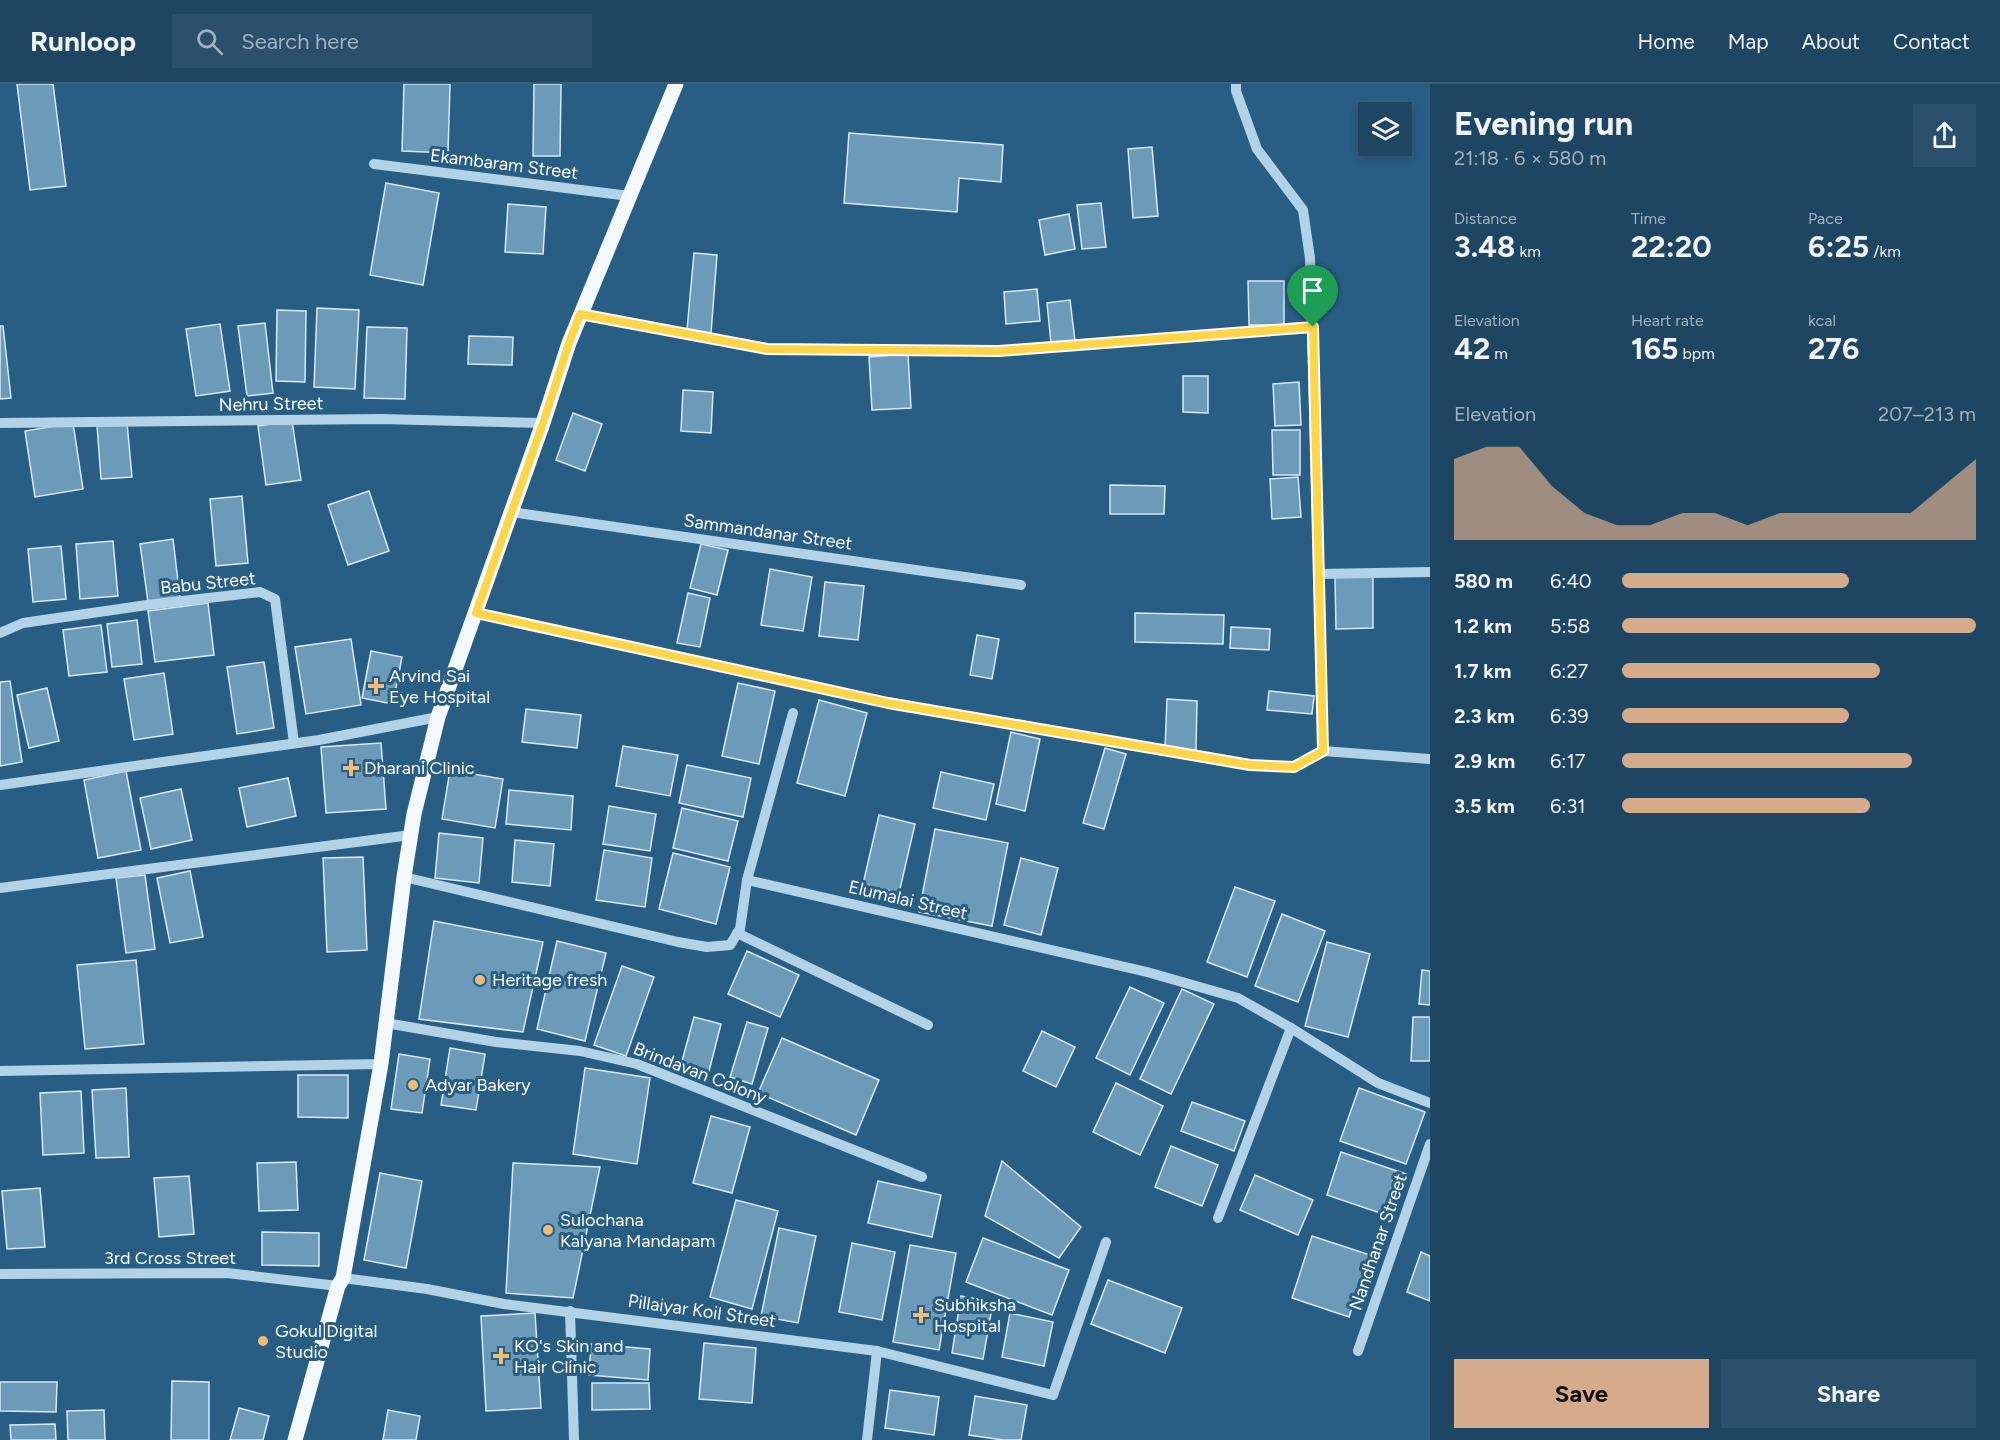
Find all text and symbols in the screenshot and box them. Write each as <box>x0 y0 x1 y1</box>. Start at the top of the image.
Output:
search box <box>172 14 592 68</box>
text: Runloop <box>30 24 136 58</box>
icon: search <box>193 25 226 58</box>
text: Search here <box>241 28 359 55</box>
text: Home <box>1638 29 1695 54</box>
text: Map <box>1728 29 1769 54</box>
text: About <box>1802 29 1860 54</box>
text: Contact <box>1893 29 1970 54</box>
map controls <box>1358 102 1412 156</box>
button: layers <box>1358 102 1412 156</box>
text: Evening run <box>1454 104 1633 143</box>
button: share <box>1913 104 1976 167</box>
street label: Ekambaram Street <box>429 144 579 184</box>
text: 21:18 · 6 × 580 m <box>1454 146 1606 170</box>
text: Distance <box>1454 209 1517 228</box>
text: Time <box>1631 209 1666 228</box>
text: Pace <box>1808 209 1843 228</box>
text: 3.48 <box>1454 228 1515 265</box>
text: 22:20 <box>1631 228 1712 265</box>
text: 6:25 <box>1808 228 1869 265</box>
text: km <box>1515 242 1541 261</box>
text: /km <box>1869 242 1901 261</box>
pin <box>1287 265 1338 327</box>
icon: arrive <box>1296 274 1329 307</box>
text: Elevation <box>1454 311 1520 330</box>
text: Heart rate <box>1631 311 1704 330</box>
text: kcal <box>1808 311 1836 330</box>
text: 42 <box>1454 330 1490 367</box>
text: 165 <box>1631 330 1679 367</box>
text: 276 <box>1808 330 1859 367</box>
text: m <box>1490 344 1508 363</box>
text: bpm <box>1679 344 1715 363</box>
street label: Nehru Street <box>218 392 324 416</box>
text: Elevation <box>1454 402 1536 426</box>
text: 207–213 m <box>1878 402 1976 426</box>
street label: Sammandanar Street <box>682 509 854 555</box>
street label: Babu Street <box>159 567 257 599</box>
text: 580 m <box>1454 569 1513 593</box>
text: 6:40 <box>1550 569 1592 593</box>
text: 1.2 km <box>1454 614 1512 638</box>
text: 5:58 <box>1550 614 1590 638</box>
text: 1.7 km <box>1454 659 1511 683</box>
text: 6:27 <box>1550 659 1588 683</box>
place label: Arvind Sai Eye Hospital <box>389 665 490 708</box>
marker: Arvind Sai Eye Hospital <box>367 677 385 695</box>
text: 2.3 km <box>1454 704 1515 728</box>
text: 6:39 <box>1550 704 1589 728</box>
text: 2.9 km <box>1454 749 1515 773</box>
text: 6:17 <box>1550 749 1585 773</box>
place label: Dharani Clinic <box>364 757 475 779</box>
marker: Dharani Clinic <box>342 759 360 777</box>
text: 3.5 km <box>1454 794 1515 818</box>
text: 6:31 <box>1550 794 1586 818</box>
street label: Elumalai Street <box>846 876 970 924</box>
place label: Heritage fresh <box>492 969 607 991</box>
marker: Heritage fresh <box>473 973 487 987</box>
street label: Brindavan Colony <box>630 1037 770 1109</box>
place label: Adyar Bakery <box>425 1074 531 1096</box>
marker: Adyar Bakery <box>406 1078 420 1092</box>
street label: Nandhanar Street <box>1344 1171 1412 1313</box>
place label: Sulochana Kalyana Mandapam <box>560 1209 715 1252</box>
marker: Sulochana Kalyana Mandapam <box>541 1223 555 1237</box>
street label: 3rd Cross Street <box>104 1247 236 1269</box>
street label: Pillaiyar Koil Street <box>627 1290 778 1332</box>
place label: Subhiksha Hospital <box>934 1294 1016 1337</box>
marker: Subhiksha Hospital <box>912 1306 930 1324</box>
place label: Gokul Digital Studio <box>275 1320 378 1363</box>
marker: Gokul Digital Studio <box>256 1334 270 1348</box>
place label: KO's Skin and Hair Clinic <box>514 1335 624 1378</box>
marker: KO's Skin and Hair Clinic <box>492 1347 510 1365</box>
button: Save <box>1454 1359 1709 1428</box>
button: Share <box>1721 1359 1976 1428</box>

